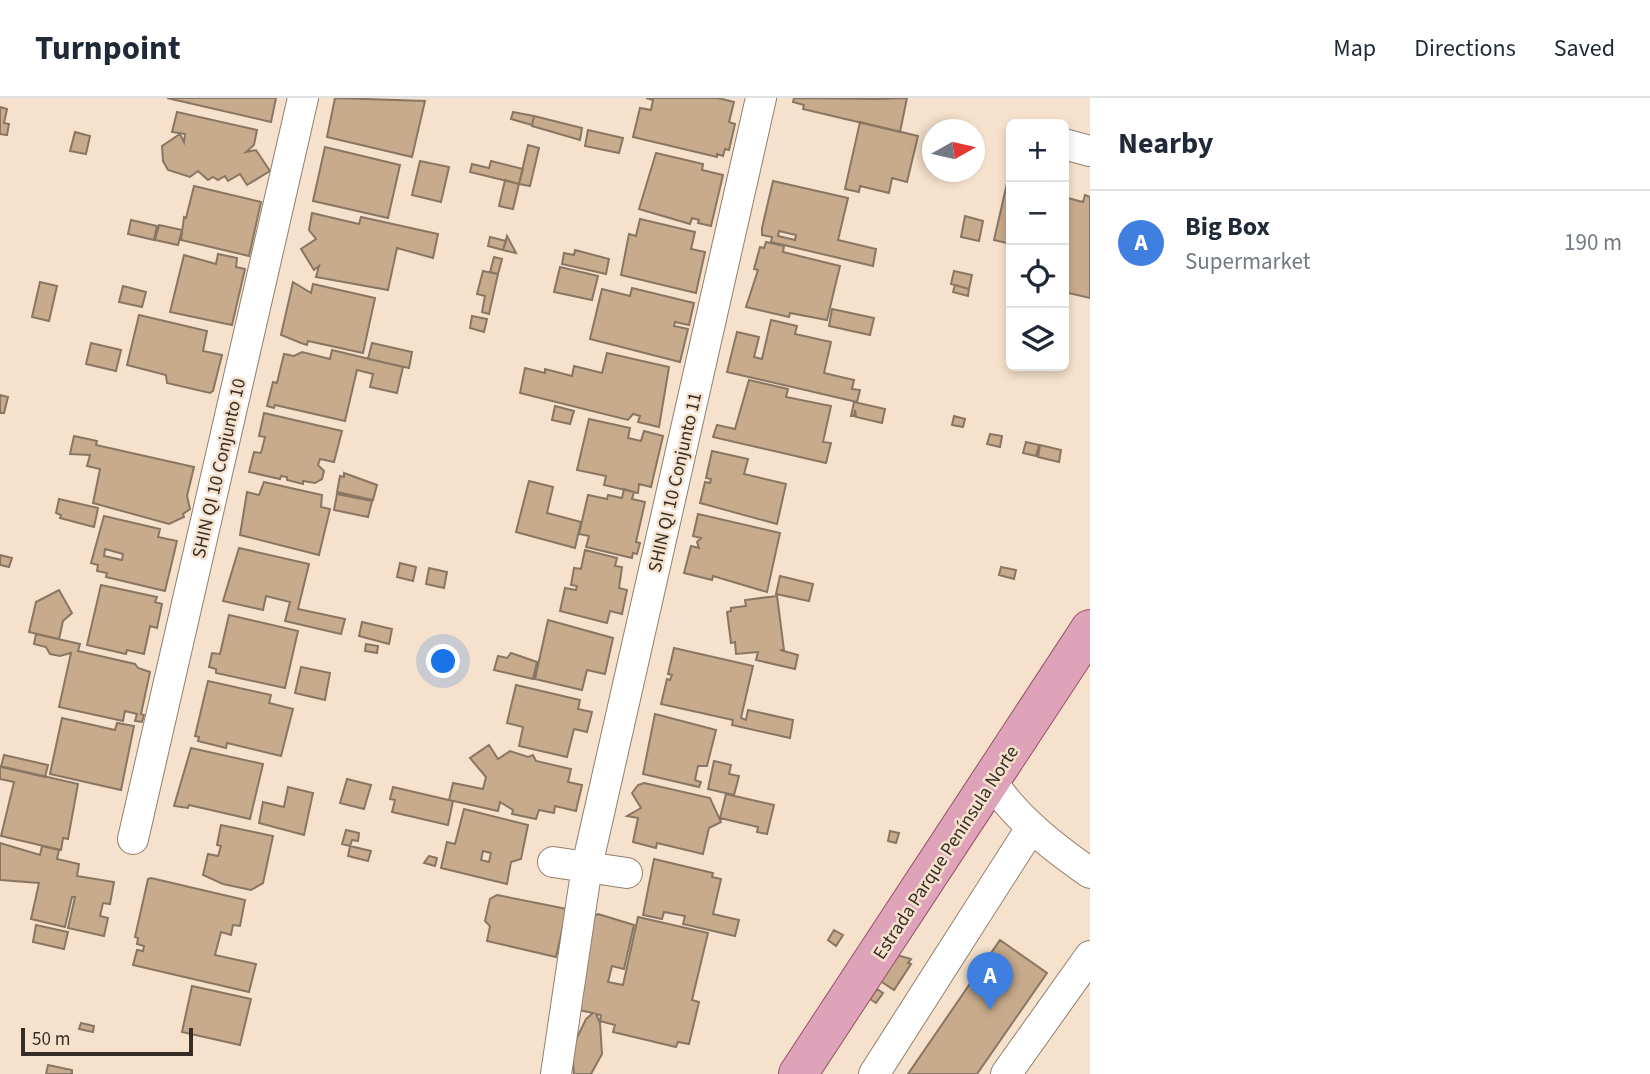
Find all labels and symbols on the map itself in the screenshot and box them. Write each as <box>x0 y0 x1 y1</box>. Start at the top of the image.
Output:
north arrow <box>922 119 985 182</box>
street label: SHIN QI 10 Conjunto 10 <box>186 376 253 561</box>
street label: SHIN QI 10 Conjunto 11 <box>642 390 709 575</box>
your location <box>426 644 460 678</box>
street label: Estrada Parque Península Norte <box>867 741 1026 965</box>
pin: A <box>967 952 1013 1010</box>
scale bar <box>21 1025 192 1057</box>

